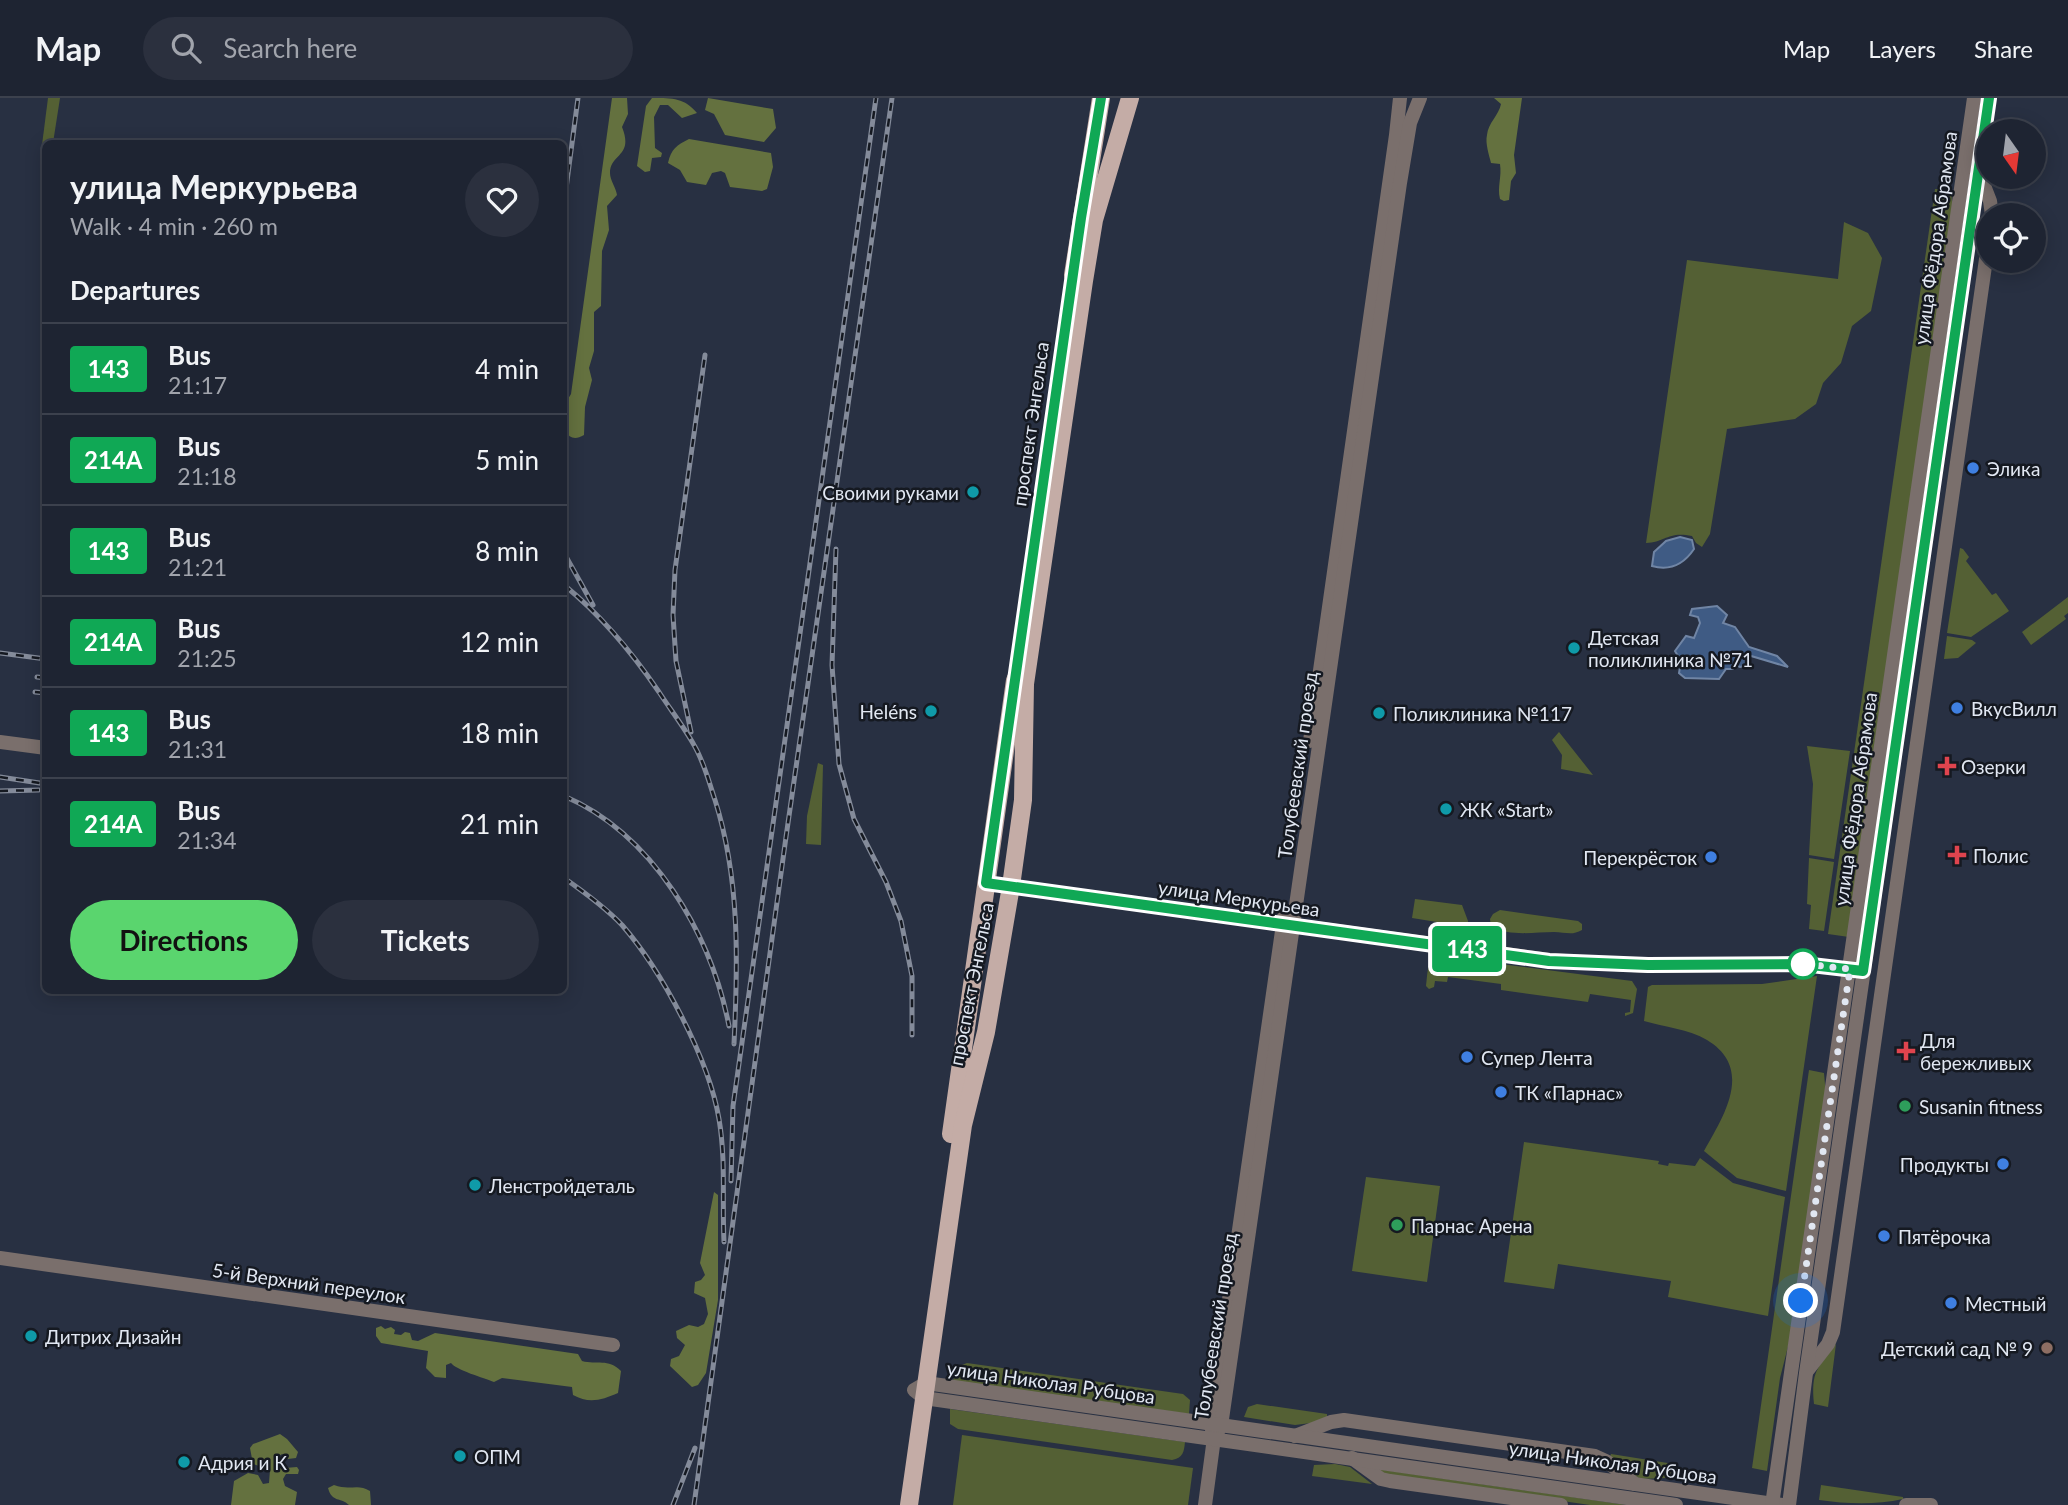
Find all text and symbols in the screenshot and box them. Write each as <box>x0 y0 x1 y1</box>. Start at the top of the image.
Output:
search box <box>143 17 633 80</box>
text: Map <box>35 28 101 68</box>
icon: search <box>167 29 205 67</box>
text: Search here <box>223 32 357 64</box>
text: Map <box>1783 34 1830 63</box>
text: Layers <box>1868 34 1936 63</box>
text: Share <box>1974 34 2033 63</box>
north arrow <box>1976 119 2046 189</box>
map controls <box>1976 119 2046 273</box>
street label: улица Фёдора Абрамова <box>1909 130 1961 346</box>
button: heart <box>465 163 539 237</box>
text: улица Меркурьева <box>70 166 358 206</box>
button: locate <box>1976 203 2046 273</box>
text: Walk · 4 min · 260 m <box>70 212 278 240</box>
text: Departures <box>70 274 200 306</box>
text: Bus <box>168 339 211 371</box>
street label: проспект Энгельса <box>1007 340 1053 508</box>
text: 4 min <box>475 353 539 385</box>
text: 143 <box>88 354 129 383</box>
text: 21:17 <box>168 371 227 399</box>
text: Bus <box>177 430 220 462</box>
text: 5 min <box>475 444 539 476</box>
text: 214А <box>84 445 142 474</box>
place label: Элика <box>1987 457 2040 480</box>
marker: Элика <box>1965 460 1981 476</box>
text: 21:18 <box>177 462 236 490</box>
place label: Своими руками <box>822 481 959 504</box>
marker: Своими руками <box>965 484 981 500</box>
text: Bus <box>168 521 211 553</box>
text: 8 min <box>475 535 539 567</box>
text: 143 <box>88 536 129 565</box>
text: 21:21 <box>168 553 227 581</box>
text: Bus <box>177 612 220 644</box>
text: 12 min <box>460 626 539 658</box>
place label: Детская поликлиника №71 <box>1588 626 1753 671</box>
text: 214А <box>84 627 142 656</box>
marker: Детская поликлиника №71 <box>1566 640 1582 656</box>
text: 21:25 <box>177 644 236 672</box>
street label: Толубеевский проезд <box>1272 670 1322 860</box>
street label: улица Фёдора Абрамова <box>1829 691 1881 907</box>
place label: ВкусВилл <box>1971 697 2057 720</box>
place label: Heléns <box>859 700 917 723</box>
marker: ВкусВилл <box>1949 700 1965 716</box>
place label: Поликлиника №117 <box>1393 702 1572 725</box>
text: Bus <box>168 703 211 735</box>
marker: Heléns <box>923 703 939 719</box>
marker: Поликлиника №117 <box>1371 705 1387 721</box>
text: 18 min <box>460 717 539 749</box>
text: 143 <box>88 718 129 747</box>
text: 21:31 <box>168 735 227 763</box>
place label: Озерки <box>1961 755 2026 778</box>
marker: Озерки <box>1939 758 1955 774</box>
text: Bus <box>177 794 220 826</box>
place label: ЖК «Start» <box>1460 798 1554 821</box>
marker: ЖК «Start» <box>1438 801 1454 817</box>
text: 21 min <box>460 808 539 840</box>
text: 214А <box>84 809 142 838</box>
text: 21:34 <box>177 826 236 854</box>
place label: Полис <box>1973 844 2028 867</box>
marker: Полис <box>1947 845 1967 865</box>
place label: Перекрёсток <box>1583 846 1697 869</box>
marker: Перекрёсток <box>1703 849 1719 865</box>
street label: улица Меркурьева <box>1157 875 1321 921</box>
button: Directions <box>70 900 298 980</box>
button: Tickets <box>312 900 539 980</box>
street label: проспект Энгельса <box>944 900 998 1068</box>
line badge: 143 <box>1427 926 1507 972</box>
text: 143 <box>1446 934 1488 963</box>
unlabelled marker <box>1788 949 1818 979</box>
place label: Для бережливых <box>1920 1029 2032 1074</box>
marker: Для бережливых <box>1898 1043 1914 1059</box>
place label: Супер Лента <box>1481 1046 1593 1069</box>
marker: Супер Лента <box>1459 1049 1475 1065</box>
place label: ТК «Парнас» <box>1515 1081 1623 1104</box>
marker: ТК «Парнас» <box>1493 1084 1509 1100</box>
place label: Susanin fitness <box>1919 1095 2043 1118</box>
marker: Susanin fitness <box>1897 1098 1913 1114</box>
place label: Продукты <box>1900 1153 1989 1176</box>
marker: Продукты <box>1995 1156 2011 1172</box>
place label: Ленстройдеталь <box>488 1174 635 1197</box>
marker: Ленстройдеталь <box>467 1177 483 1193</box>
place label: Парнас Арена <box>1411 1214 1532 1237</box>
marker: Парнас Арена <box>1389 1217 1405 1233</box>
place label: Пятёрочка <box>1898 1225 1991 1248</box>
marker: Пятёрочка <box>1876 1228 1892 1244</box>
street label: Толубеевский проезд <box>1189 1231 1241 1421</box>
street label: 5-й Верхний переулок <box>211 1258 407 1308</box>
your location <box>1783 1283 1818 1318</box>
place label: Местный <box>1965 1292 2046 1315</box>
marker: Местный <box>1943 1295 1959 1311</box>
place label: Дитрих Дизайн <box>45 1325 182 1348</box>
marker: Дитрих Дизайн <box>23 1328 39 1344</box>
place label: Детский сад № 9 <box>1881 1337 2033 1360</box>
marker: Детский сад № 9 <box>2039 1340 2055 1356</box>
street label: улица Николая Рубцова <box>945 1356 1157 1408</box>
street label: улица Николая Рубцова <box>1507 1436 1719 1488</box>
place label: ОПМ <box>474 1445 521 1468</box>
marker: ОПМ <box>452 1448 468 1464</box>
place label: Адрия и К <box>198 1451 287 1474</box>
marker: Адрия и К <box>176 1454 192 1470</box>

